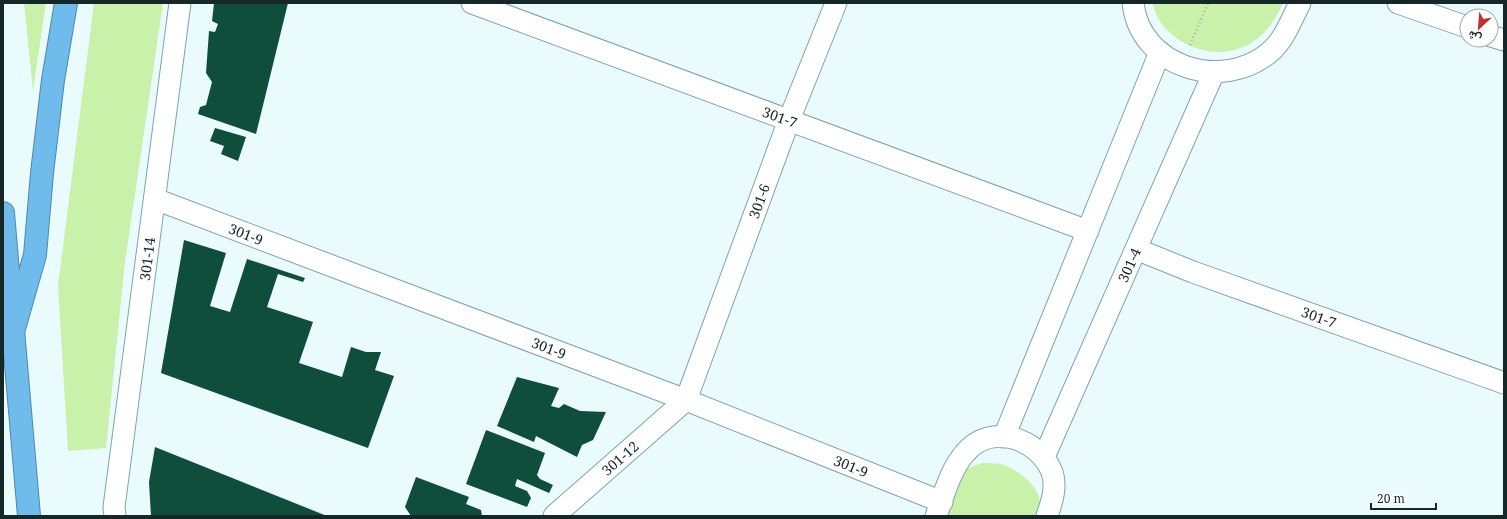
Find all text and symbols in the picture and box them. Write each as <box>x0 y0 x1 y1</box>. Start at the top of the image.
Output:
north arrow <box>1459 8 1499 48</box>
text: ش <box>1465 28 1484 47</box>
street label: 301-7 <box>760 102 800 132</box>
street label: 301-6 <box>744 181 774 221</box>
street label: 301-9 <box>226 219 266 249</box>
street label: 301-14 <box>135 236 159 282</box>
street label: 301-4 <box>1113 245 1145 285</box>
street label: 301-7 <box>1299 302 1339 332</box>
street label: 301-9 <box>529 333 569 363</box>
street label: 301-12 <box>597 437 643 479</box>
street label: 301-9 <box>831 451 871 481</box>
scale bar <box>1371 485 1436 511</box>
text: 20 m <box>1377 490 1405 507</box>

